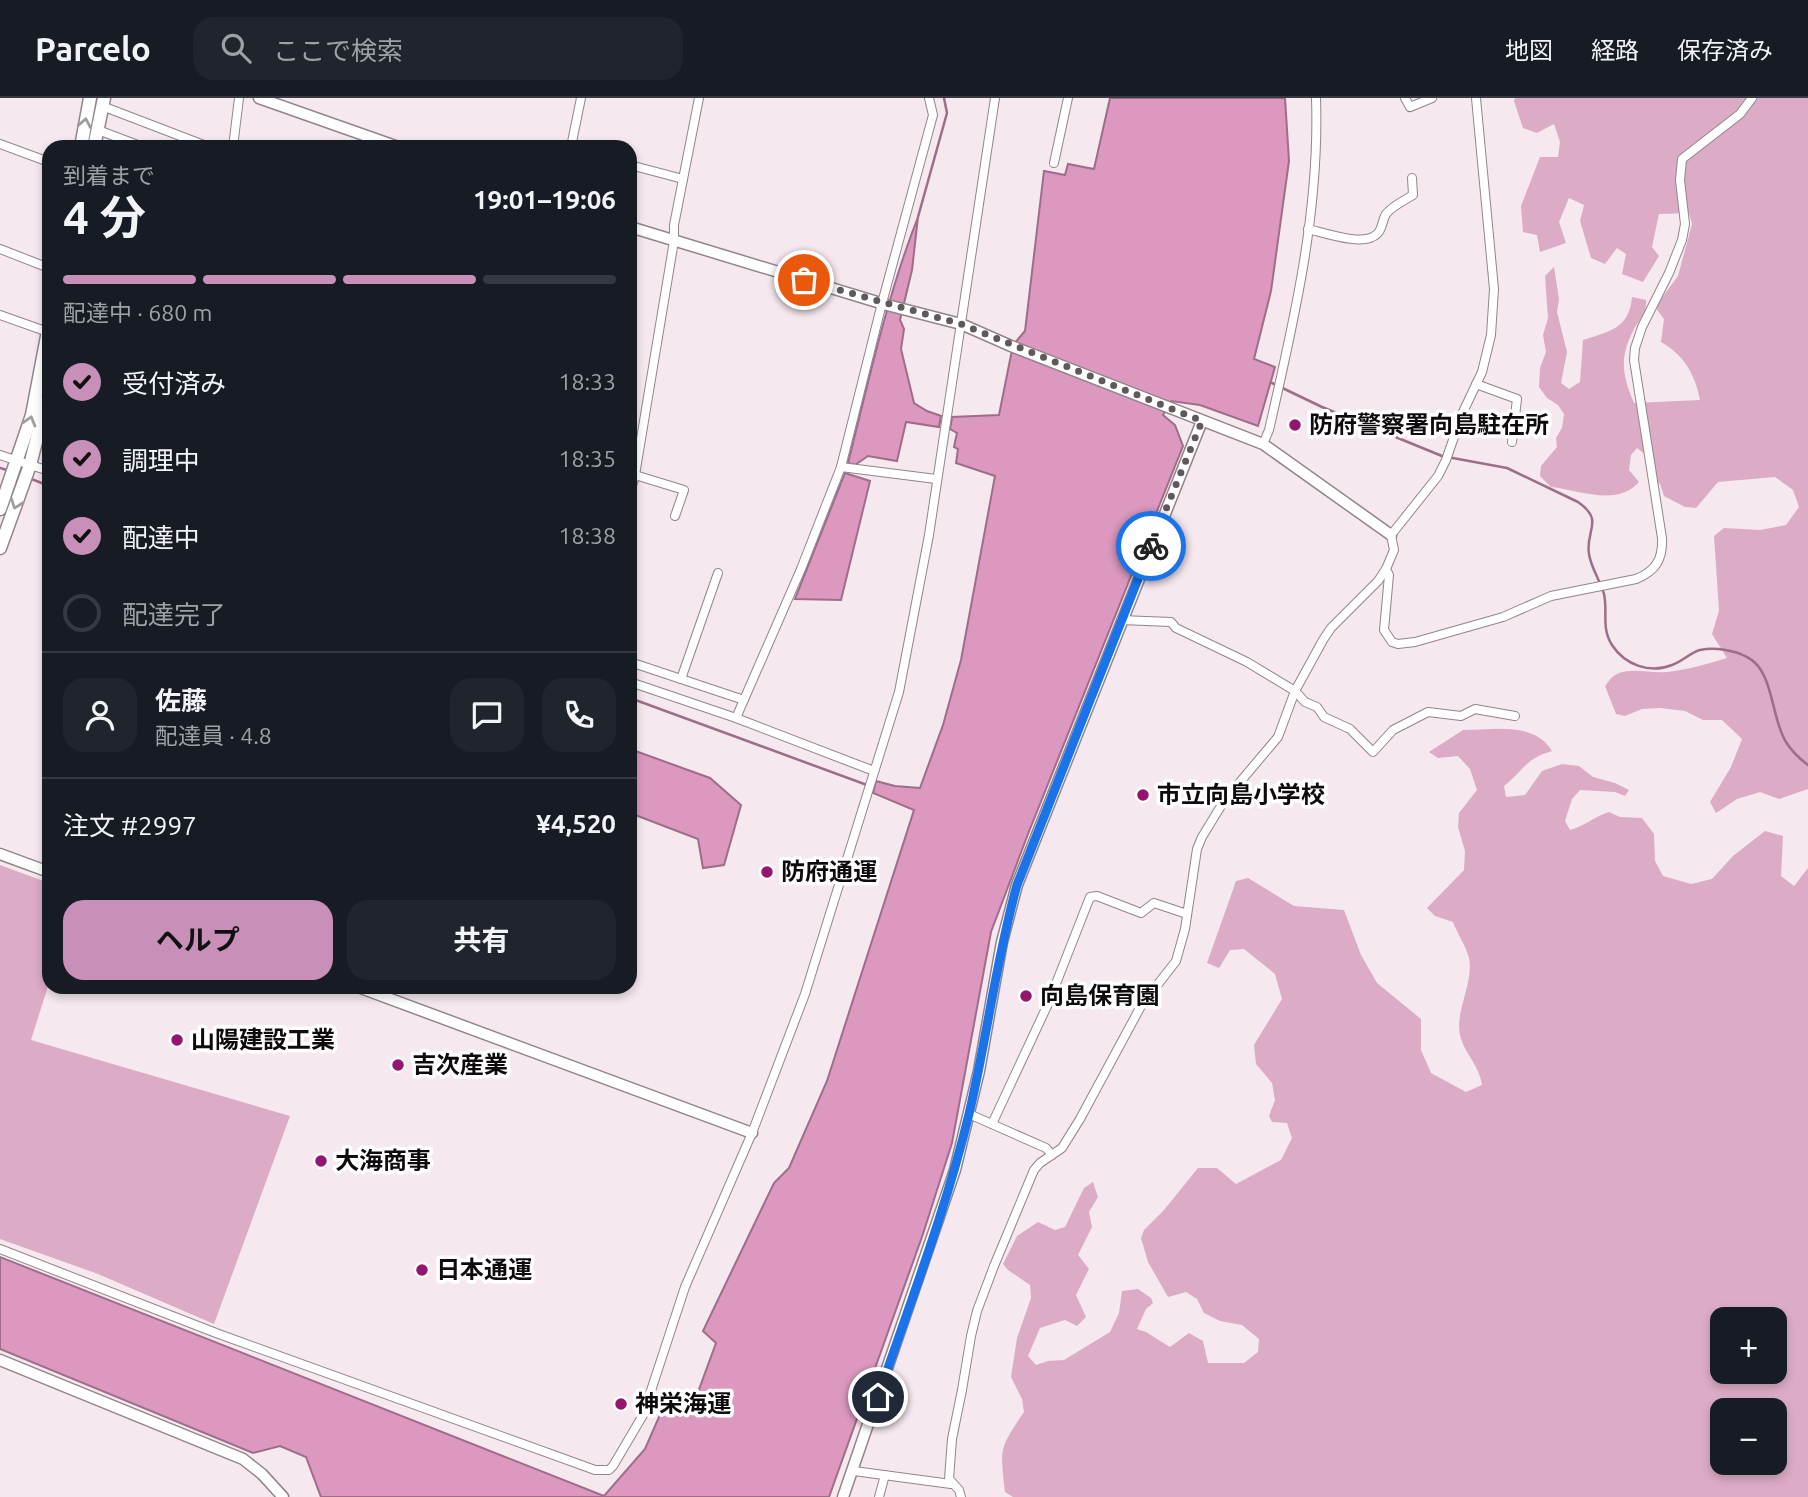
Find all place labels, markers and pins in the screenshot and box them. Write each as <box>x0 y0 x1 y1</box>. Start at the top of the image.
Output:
pin <box>774 250 834 310</box>
place label: 防府警察署向島駐在所 <box>1309 411 1549 438</box>
marker: 防府警察署向島駐在所 <box>1287 417 1303 433</box>
place label: 市立向島小学校 <box>1157 781 1325 808</box>
marker: 市立向島小学校 <box>1135 787 1151 803</box>
place label: 防府通運 <box>781 858 877 885</box>
marker: 防府通運 <box>759 864 775 880</box>
place label: 向島保育園 <box>1040 982 1160 1009</box>
marker: 向島保育園 <box>1018 988 1034 1004</box>
place label: 山陽建設工業 <box>191 1026 335 1053</box>
marker: 山陽建設工業 <box>169 1032 185 1048</box>
place label: 吉次産業 <box>412 1051 508 1078</box>
marker: 吉次産業 <box>390 1057 406 1073</box>
place label: 大海商事 <box>335 1147 431 1174</box>
marker: 大海商事 <box>313 1153 329 1169</box>
place label: 日本通運 <box>436 1256 532 1283</box>
marker: 日本通運 <box>414 1262 430 1278</box>
pin <box>848 1367 908 1427</box>
place label: 神栄海運 <box>635 1390 731 1417</box>
marker: 神栄海運 <box>613 1396 629 1412</box>

